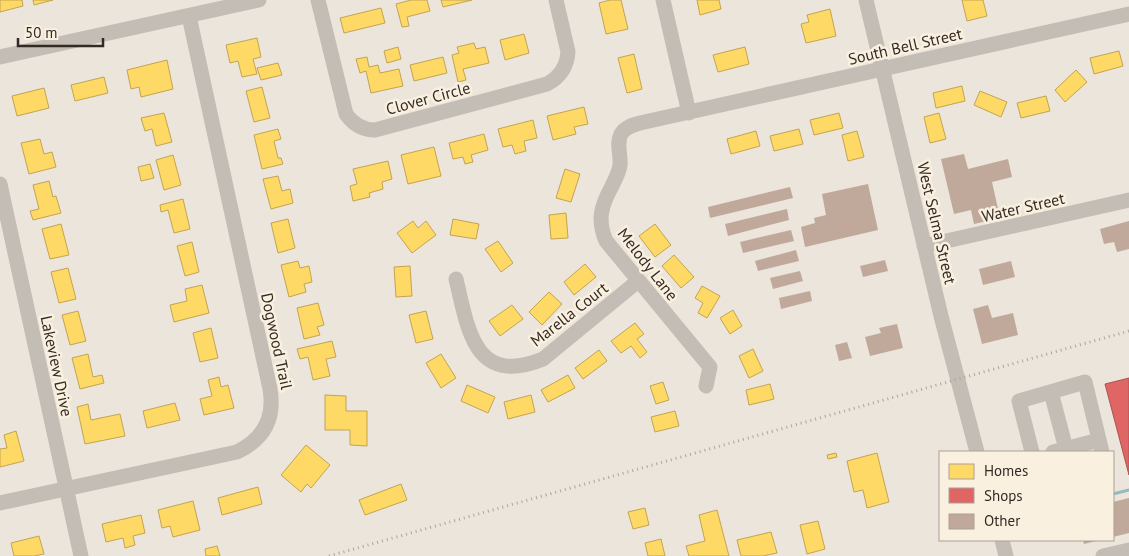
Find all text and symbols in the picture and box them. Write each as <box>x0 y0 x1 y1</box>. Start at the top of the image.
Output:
scale bar <box>18 15 102 47</box>
text: 50 m <box>25 23 58 42</box>
street label: South Bell Street <box>846 23 964 69</box>
street label: Clover Circle <box>384 77 472 119</box>
street label: West Selma Street <box>913 160 961 286</box>
street label: Water Street <box>980 188 1067 226</box>
street label: Melody Lane <box>613 224 683 304</box>
street label: Marella Court <box>526 277 612 350</box>
street label: Dogwood Trail <box>257 291 297 391</box>
street label: Lakeview Drive <box>37 314 77 418</box>
legend <box>939 451 1114 541</box>
text: Homes <box>984 461 1028 480</box>
text: Shops <box>984 486 1023 505</box>
text: Other <box>984 511 1020 530</box>

